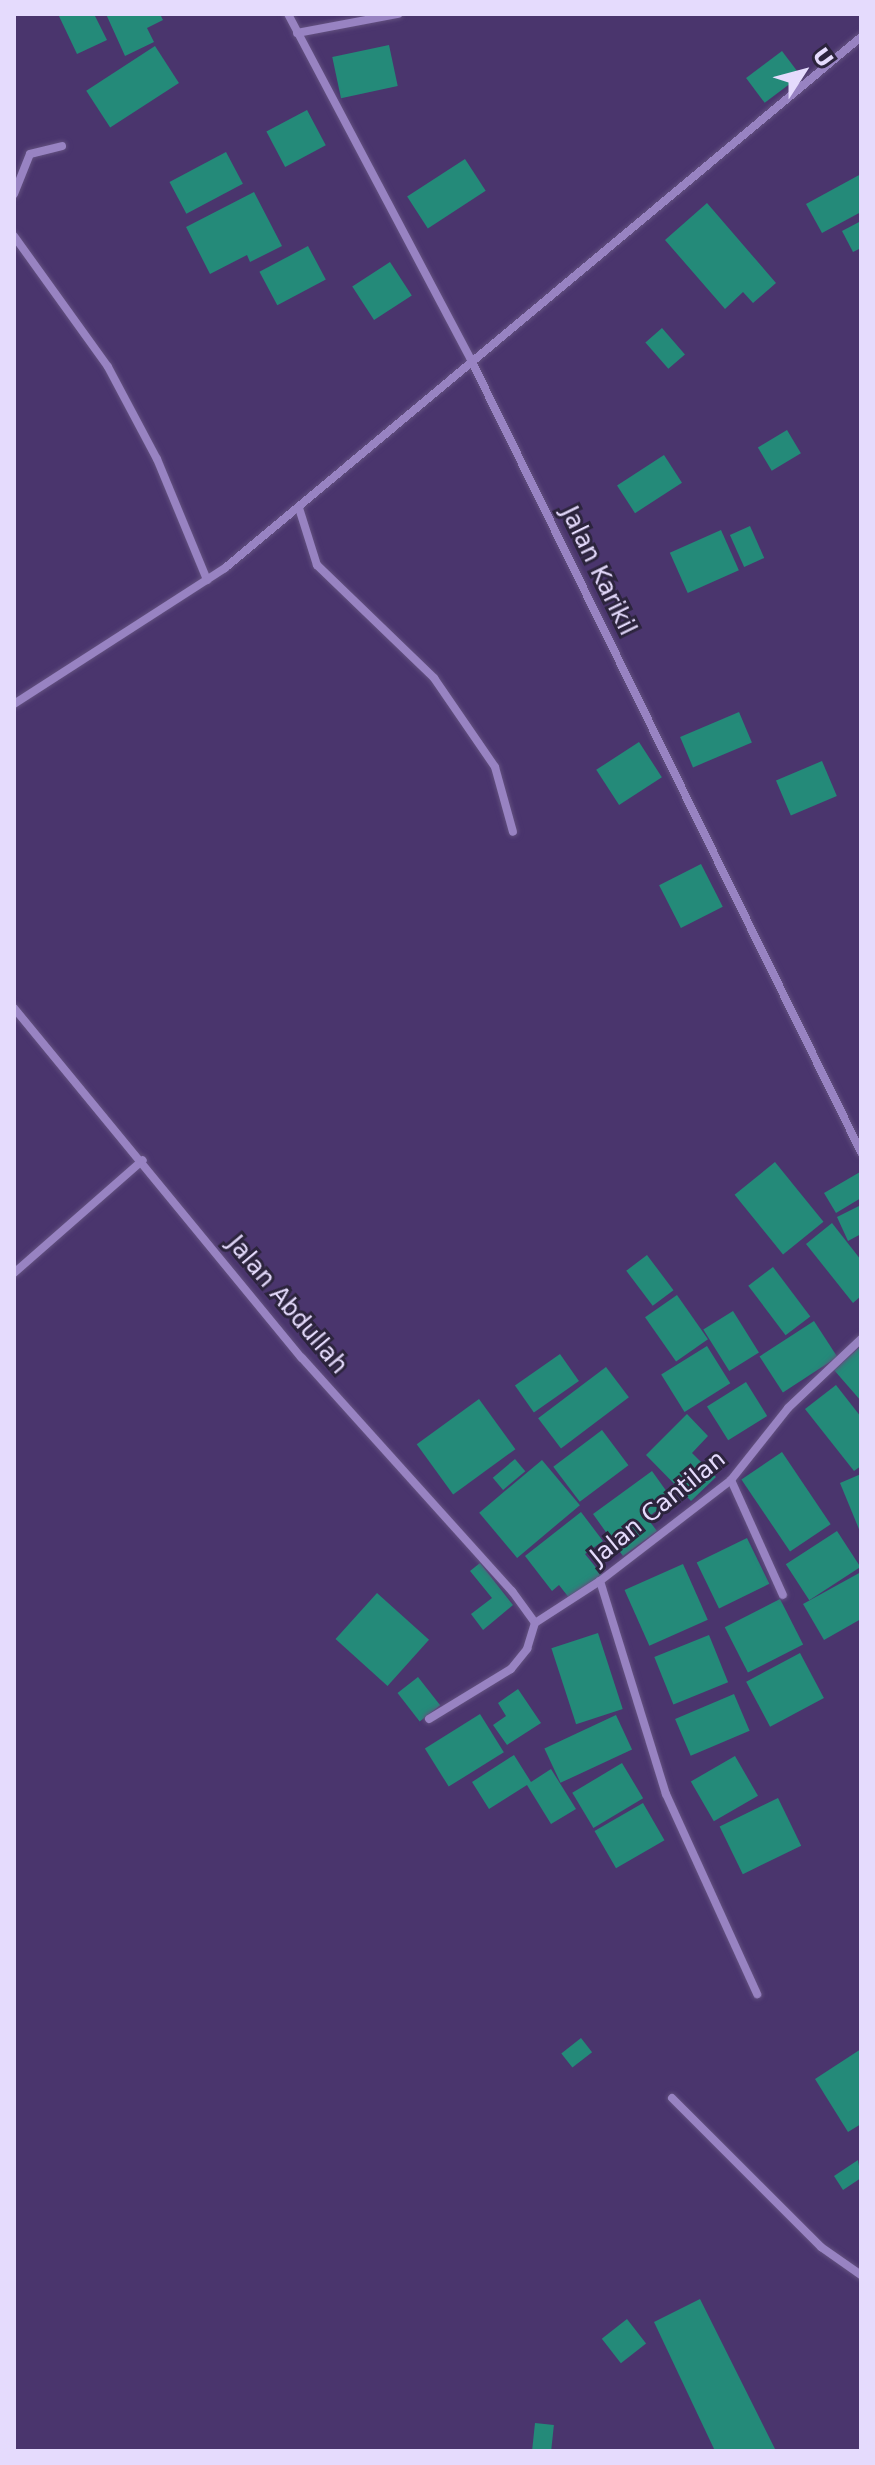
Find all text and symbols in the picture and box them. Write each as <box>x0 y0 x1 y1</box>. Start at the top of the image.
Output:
north arrow <box>763 32 843 112</box>
text: U <box>807 43 838 72</box>
street label: Jalan Karikil <box>554 502 642 640</box>
street label: Jalan Abdullah <box>221 1230 353 1380</box>
street label: Jalan Cantilan <box>585 1445 731 1571</box>

